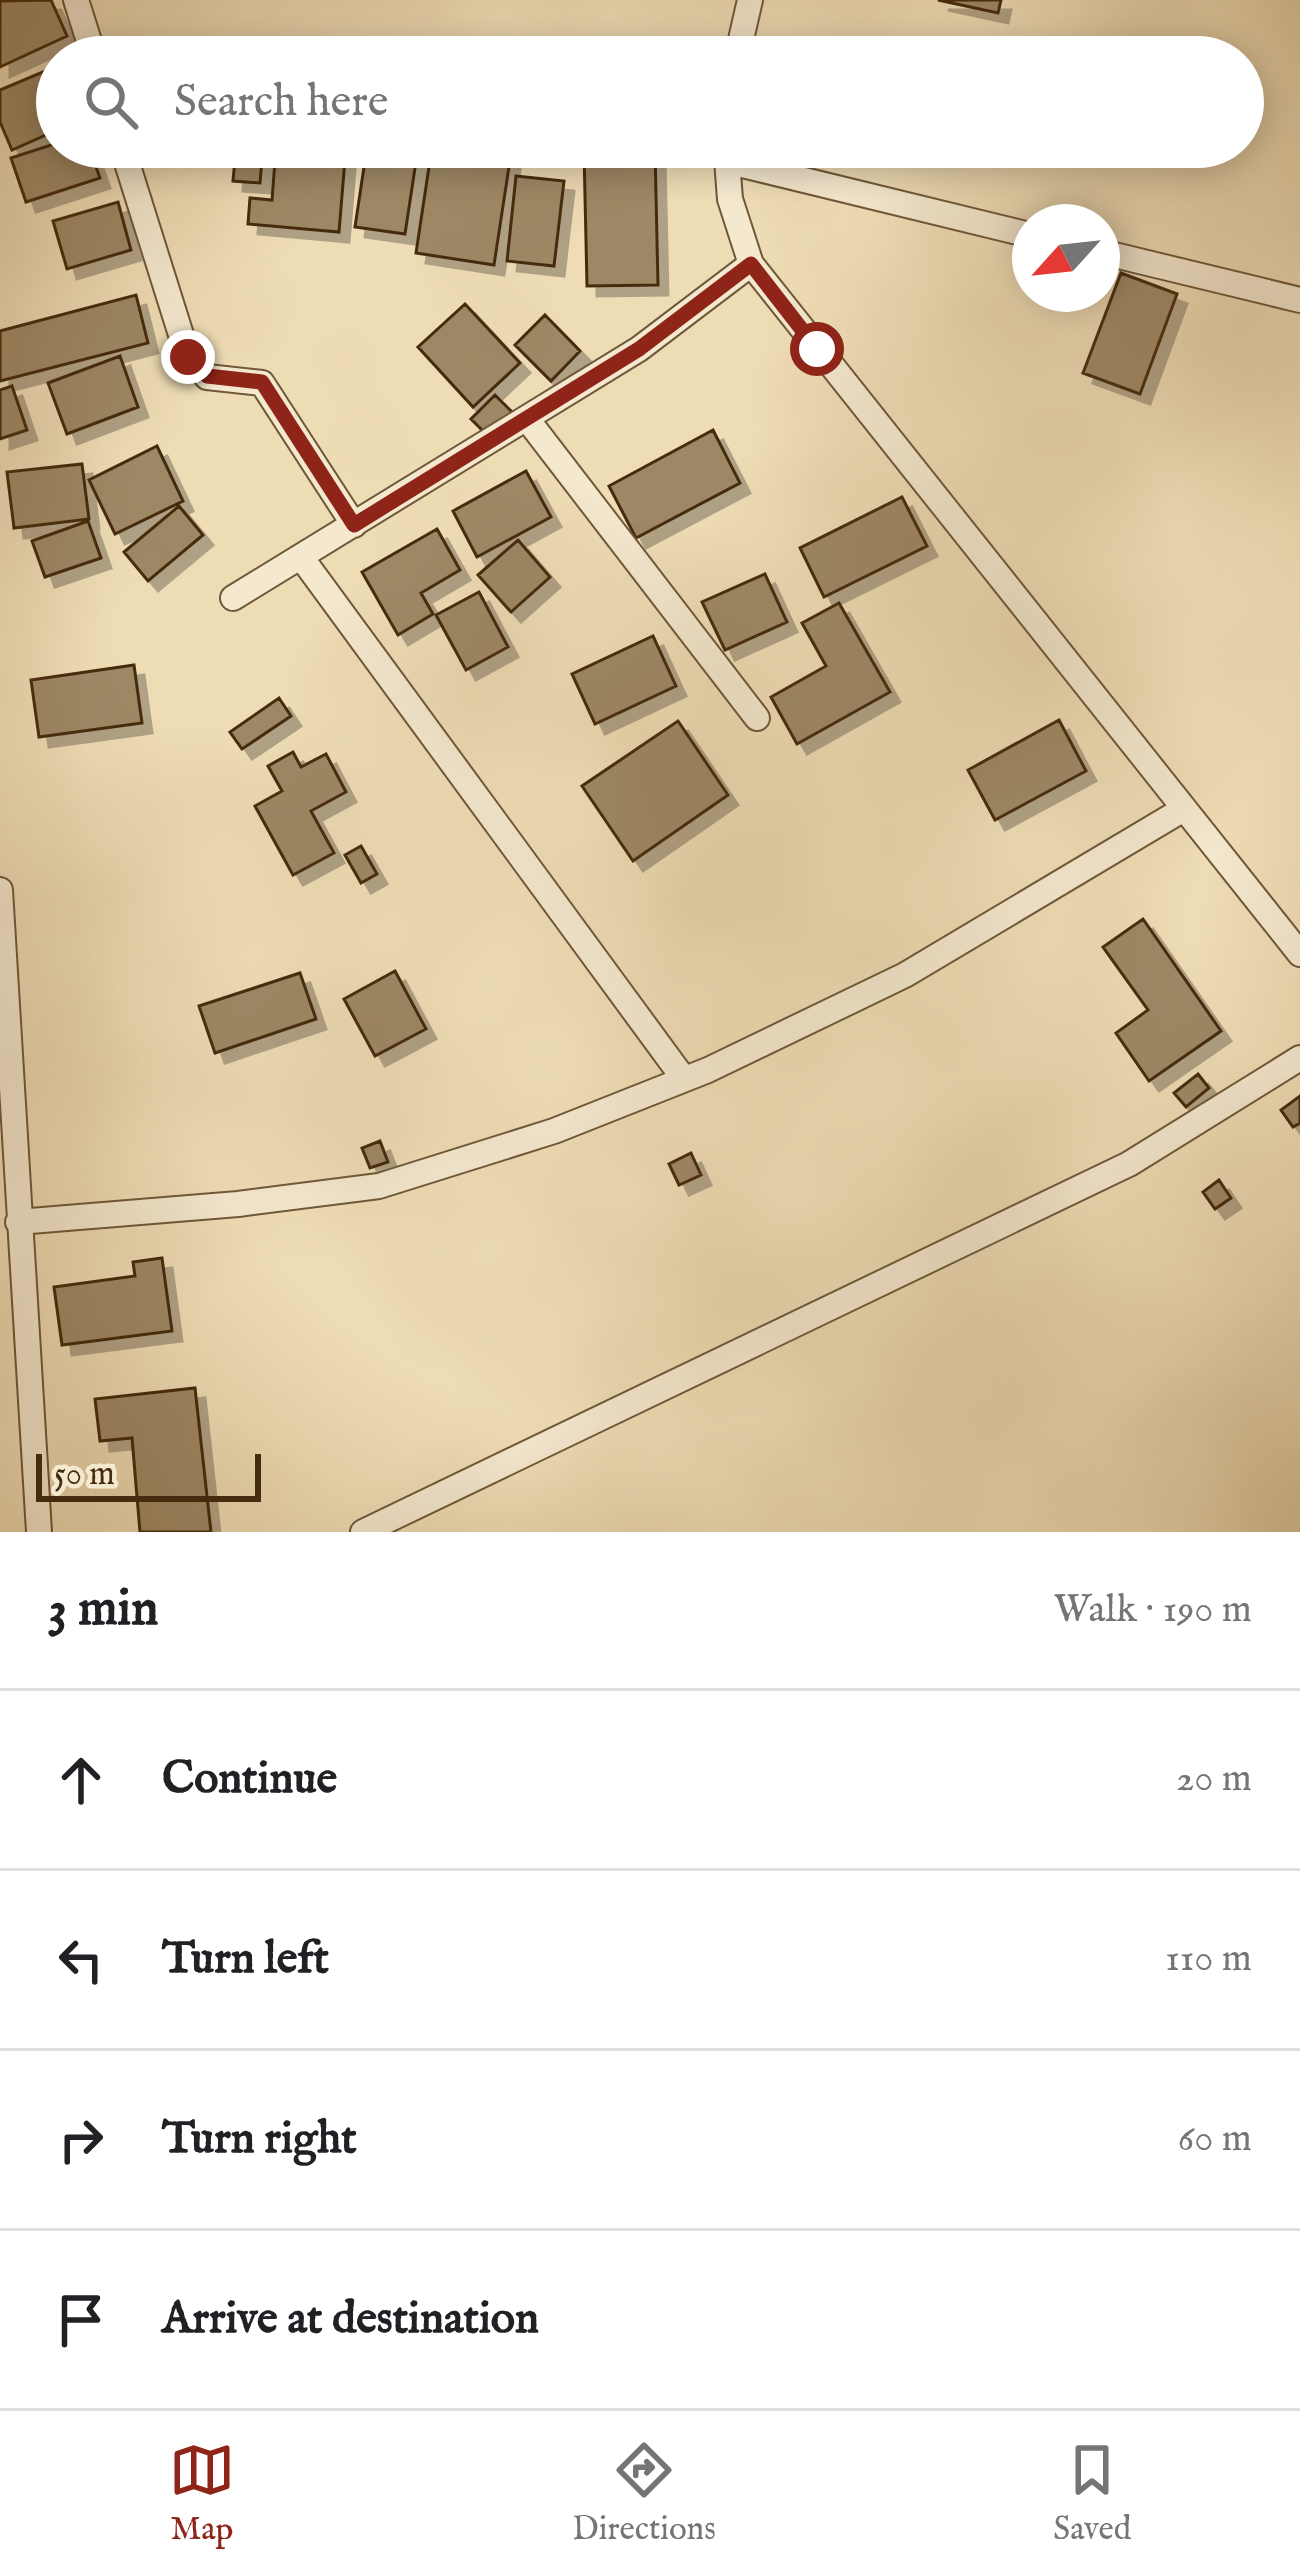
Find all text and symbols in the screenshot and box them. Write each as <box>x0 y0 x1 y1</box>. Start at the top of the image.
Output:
search box <box>36 36 1264 168</box>
icon: search <box>78 69 144 135</box>
text: Search here <box>174 74 388 131</box>
north arrow <box>1012 204 1120 312</box>
route start <box>790 322 844 376</box>
route end <box>161 330 215 384</box>
scale bar <box>36 1448 261 1501</box>
text: 50 m <box>54 1454 115 1496</box>
text: 3 min <box>48 1578 158 1643</box>
text: Walk · 190 m <box>1054 1586 1252 1635</box>
icon: ahead <box>48 1747 114 1813</box>
text: Continue <box>162 1751 337 1808</box>
text: 20 m <box>1176 1755 1252 1804</box>
icon: left <box>48 1927 114 1993</box>
text: Turn left <box>162 1931 329 1988</box>
text: 110 m <box>1165 1935 1252 1984</box>
icon: right <box>48 2107 114 2173</box>
text: Turn right <box>162 2111 357 2168</box>
text: 60 m <box>1178 2115 1252 2164</box>
icon: arrive <box>48 2287 114 2353</box>
text: Arrive at destination <box>162 2291 539 2348</box>
tab: Map <box>169 2437 235 2551</box>
tab: Directions <box>572 2437 716 2551</box>
tab: Saved <box>1053 2437 1131 2551</box>

